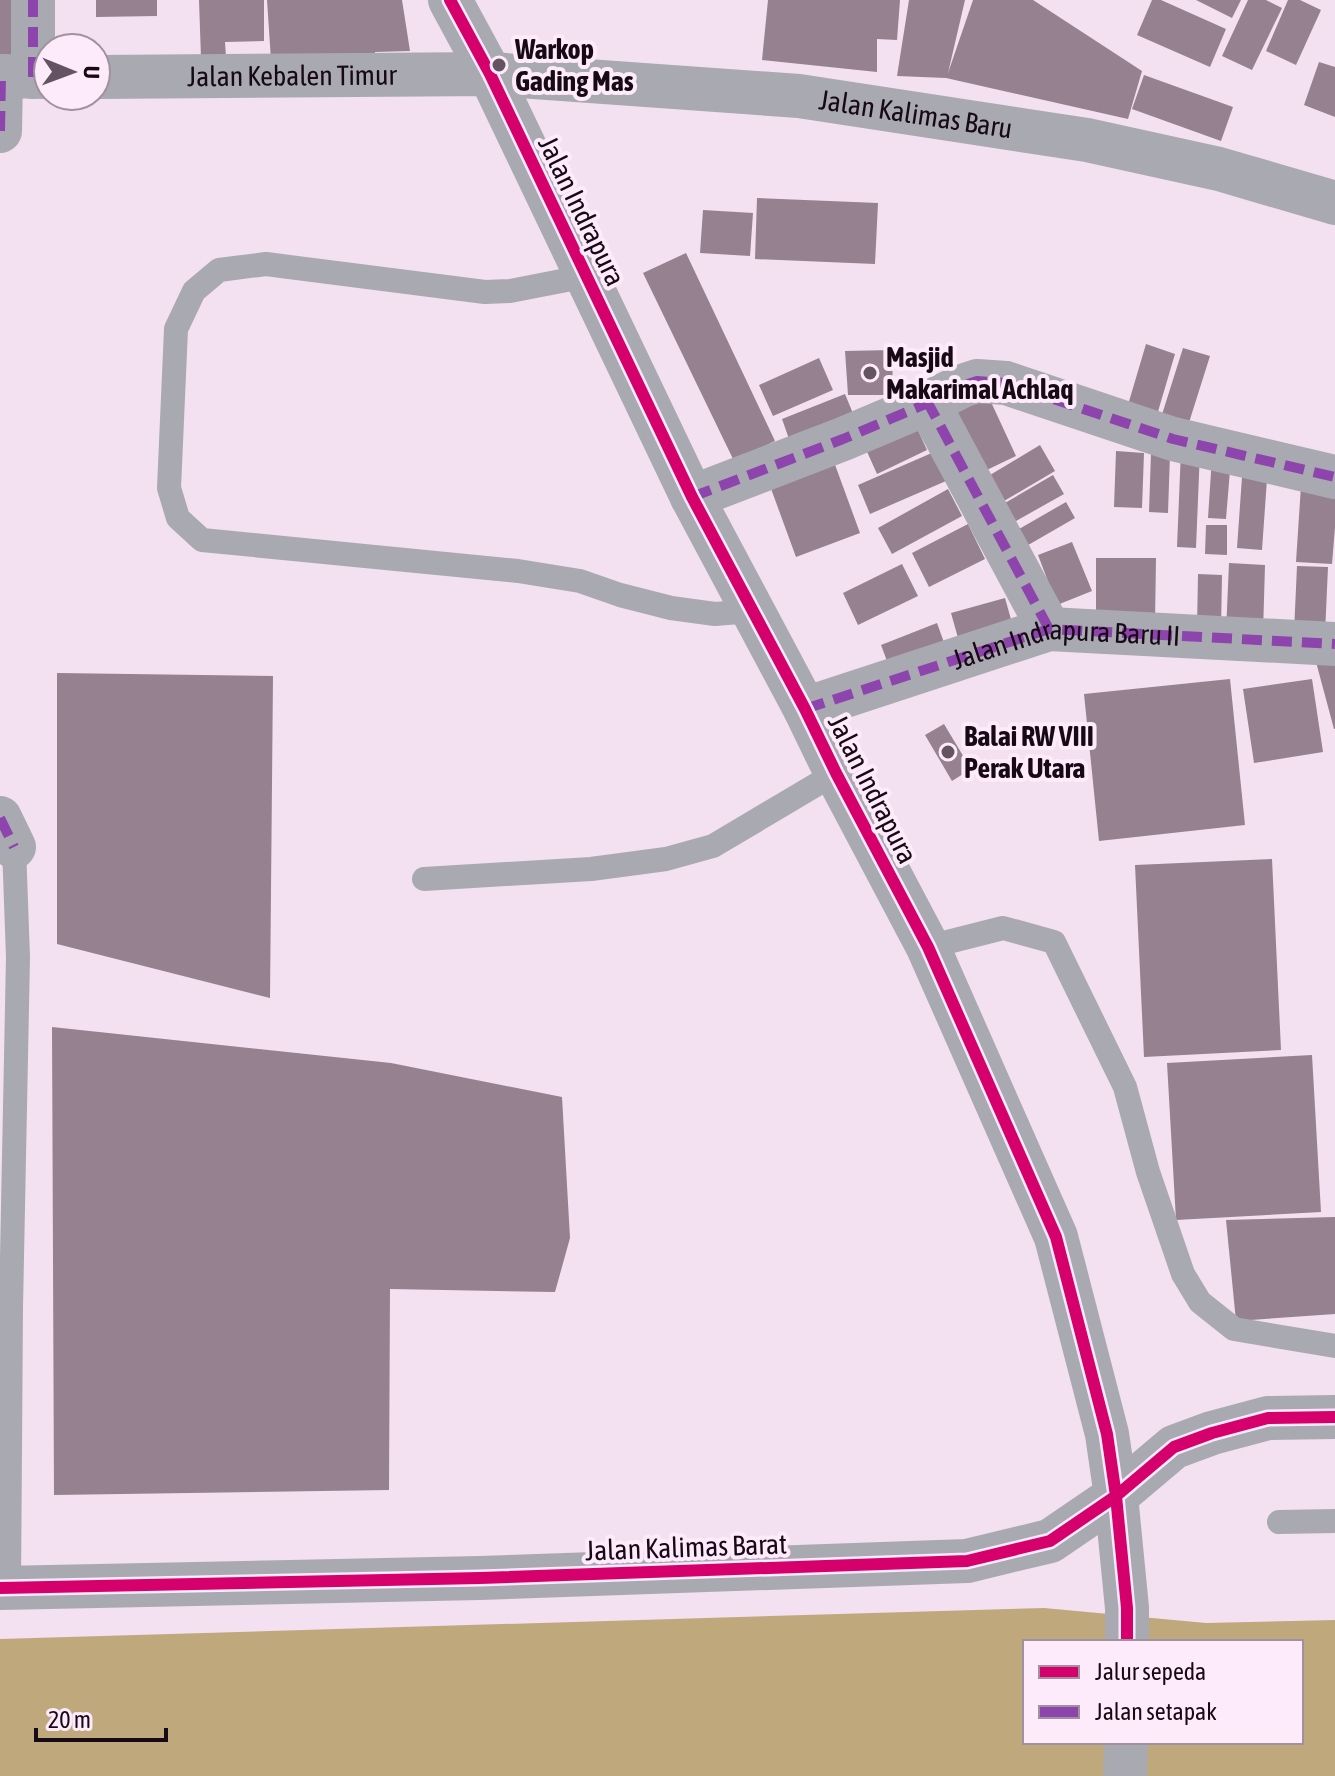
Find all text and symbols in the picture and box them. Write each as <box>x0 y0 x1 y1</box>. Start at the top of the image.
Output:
north arrow <box>32 32 112 112</box>
place label: Warkop Gading Mas <box>514 33 634 97</box>
marker: Warkop Gading Mas <box>490 56 508 74</box>
street label: Jalan Kebalen Timur <box>187 59 398 92</box>
text: U <box>79 66 105 79</box>
street label: Jalan Kalimas Baru <box>817 83 1015 144</box>
street label: Jalan Indrapura <box>532 131 632 291</box>
place label: Masjid Makarimal Achlaq <box>886 341 1074 405</box>
marker: Masjid Makarimal Achlaq <box>861 364 879 382</box>
street label: Jalan Indrapura Baru II <box>948 613 1181 676</box>
street label: Jalan Indrapura <box>822 710 924 868</box>
place label: Balai RW VIII Perak Utara <box>964 720 1094 784</box>
marker: Balai RW VIII Perak Utara <box>939 743 957 761</box>
street label: Jalan Kalimas Barat <box>585 1527 787 1567</box>
legend <box>1023 1640 1303 1744</box>
text: Jalur sepeda <box>1095 1658 1206 1685</box>
scale bar <box>36 1692 166 1742</box>
text: Jalan setapak <box>1095 1698 1217 1725</box>
text: 20 m <box>48 1706 91 1733</box>

